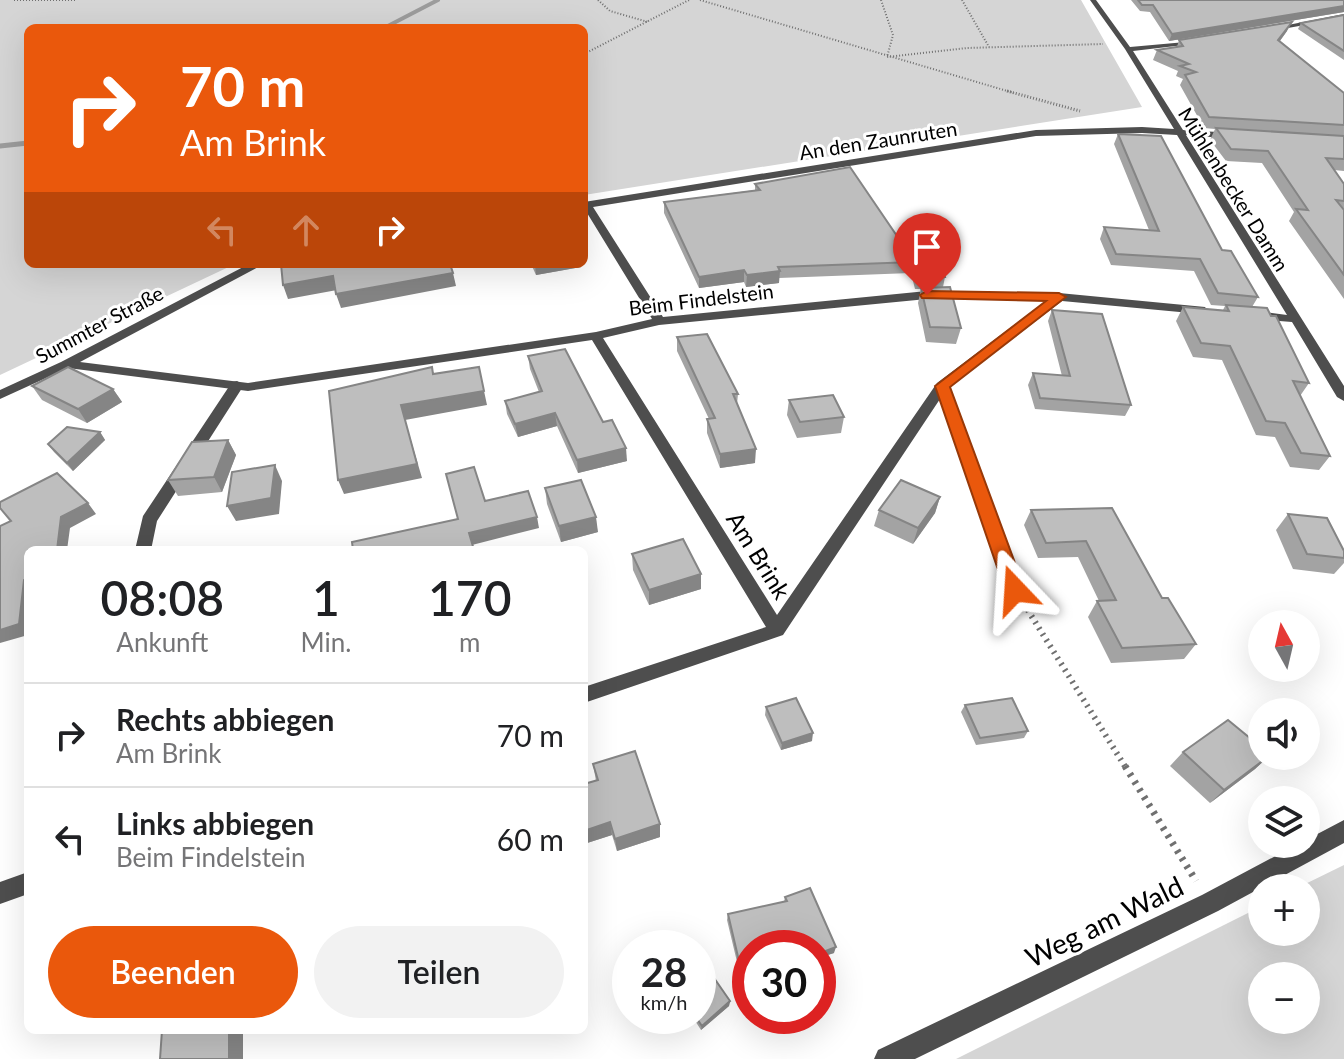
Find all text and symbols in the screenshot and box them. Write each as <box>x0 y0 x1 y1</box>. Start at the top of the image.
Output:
text: 70 m <box>180 52 305 119</box>
icon: right <box>48 56 152 160</box>
street label: Mühlenbecker Damm <box>1174 103 1294 275</box>
street label: An den Zaunruten <box>797 116 959 164</box>
text: Am Brink <box>180 120 326 164</box>
icon: left <box>200 208 244 252</box>
icon: ahead <box>284 208 328 252</box>
icon: right <box>368 208 412 252</box>
pin <box>893 213 961 295</box>
icon: arrive <box>905 225 949 269</box>
street label: Beim Findelstein <box>627 278 775 320</box>
street label: Summter Straße <box>31 280 167 368</box>
street label: Am Brink <box>721 506 798 605</box>
position arrow <box>973 548 1057 632</box>
text: 08:08 <box>101 569 224 626</box>
text: 1 <box>312 569 340 626</box>
text: 170 <box>428 569 511 626</box>
north arrow <box>1248 610 1320 682</box>
map controls <box>1248 610 1320 1034</box>
text: Ankunft <box>116 626 208 658</box>
text: Min. <box>301 626 351 658</box>
text: m <box>459 626 480 658</box>
button: sound <box>1248 698 1320 770</box>
text: Rechts abbiegen <box>116 701 335 737</box>
icon: right <box>48 713 92 757</box>
text: 70 m <box>497 717 564 753</box>
text: Am Brink <box>116 737 222 769</box>
button: layers <box>1248 786 1320 858</box>
text: Links abbiegen <box>116 805 314 841</box>
icon: left <box>48 817 92 861</box>
text: 60 m <box>497 821 564 857</box>
text: Beim Findelstein <box>116 841 305 873</box>
street label: Weg am Wald <box>1020 868 1188 974</box>
button: + <box>1248 874 1320 946</box>
button: Beenden <box>48 926 298 1018</box>
button: Teilen <box>314 926 564 1018</box>
speed limit sign: 30 <box>732 930 836 1034</box>
text: 28 <box>641 948 687 996</box>
button: − <box>1248 962 1320 1034</box>
text: km/h <box>641 990 687 1014</box>

